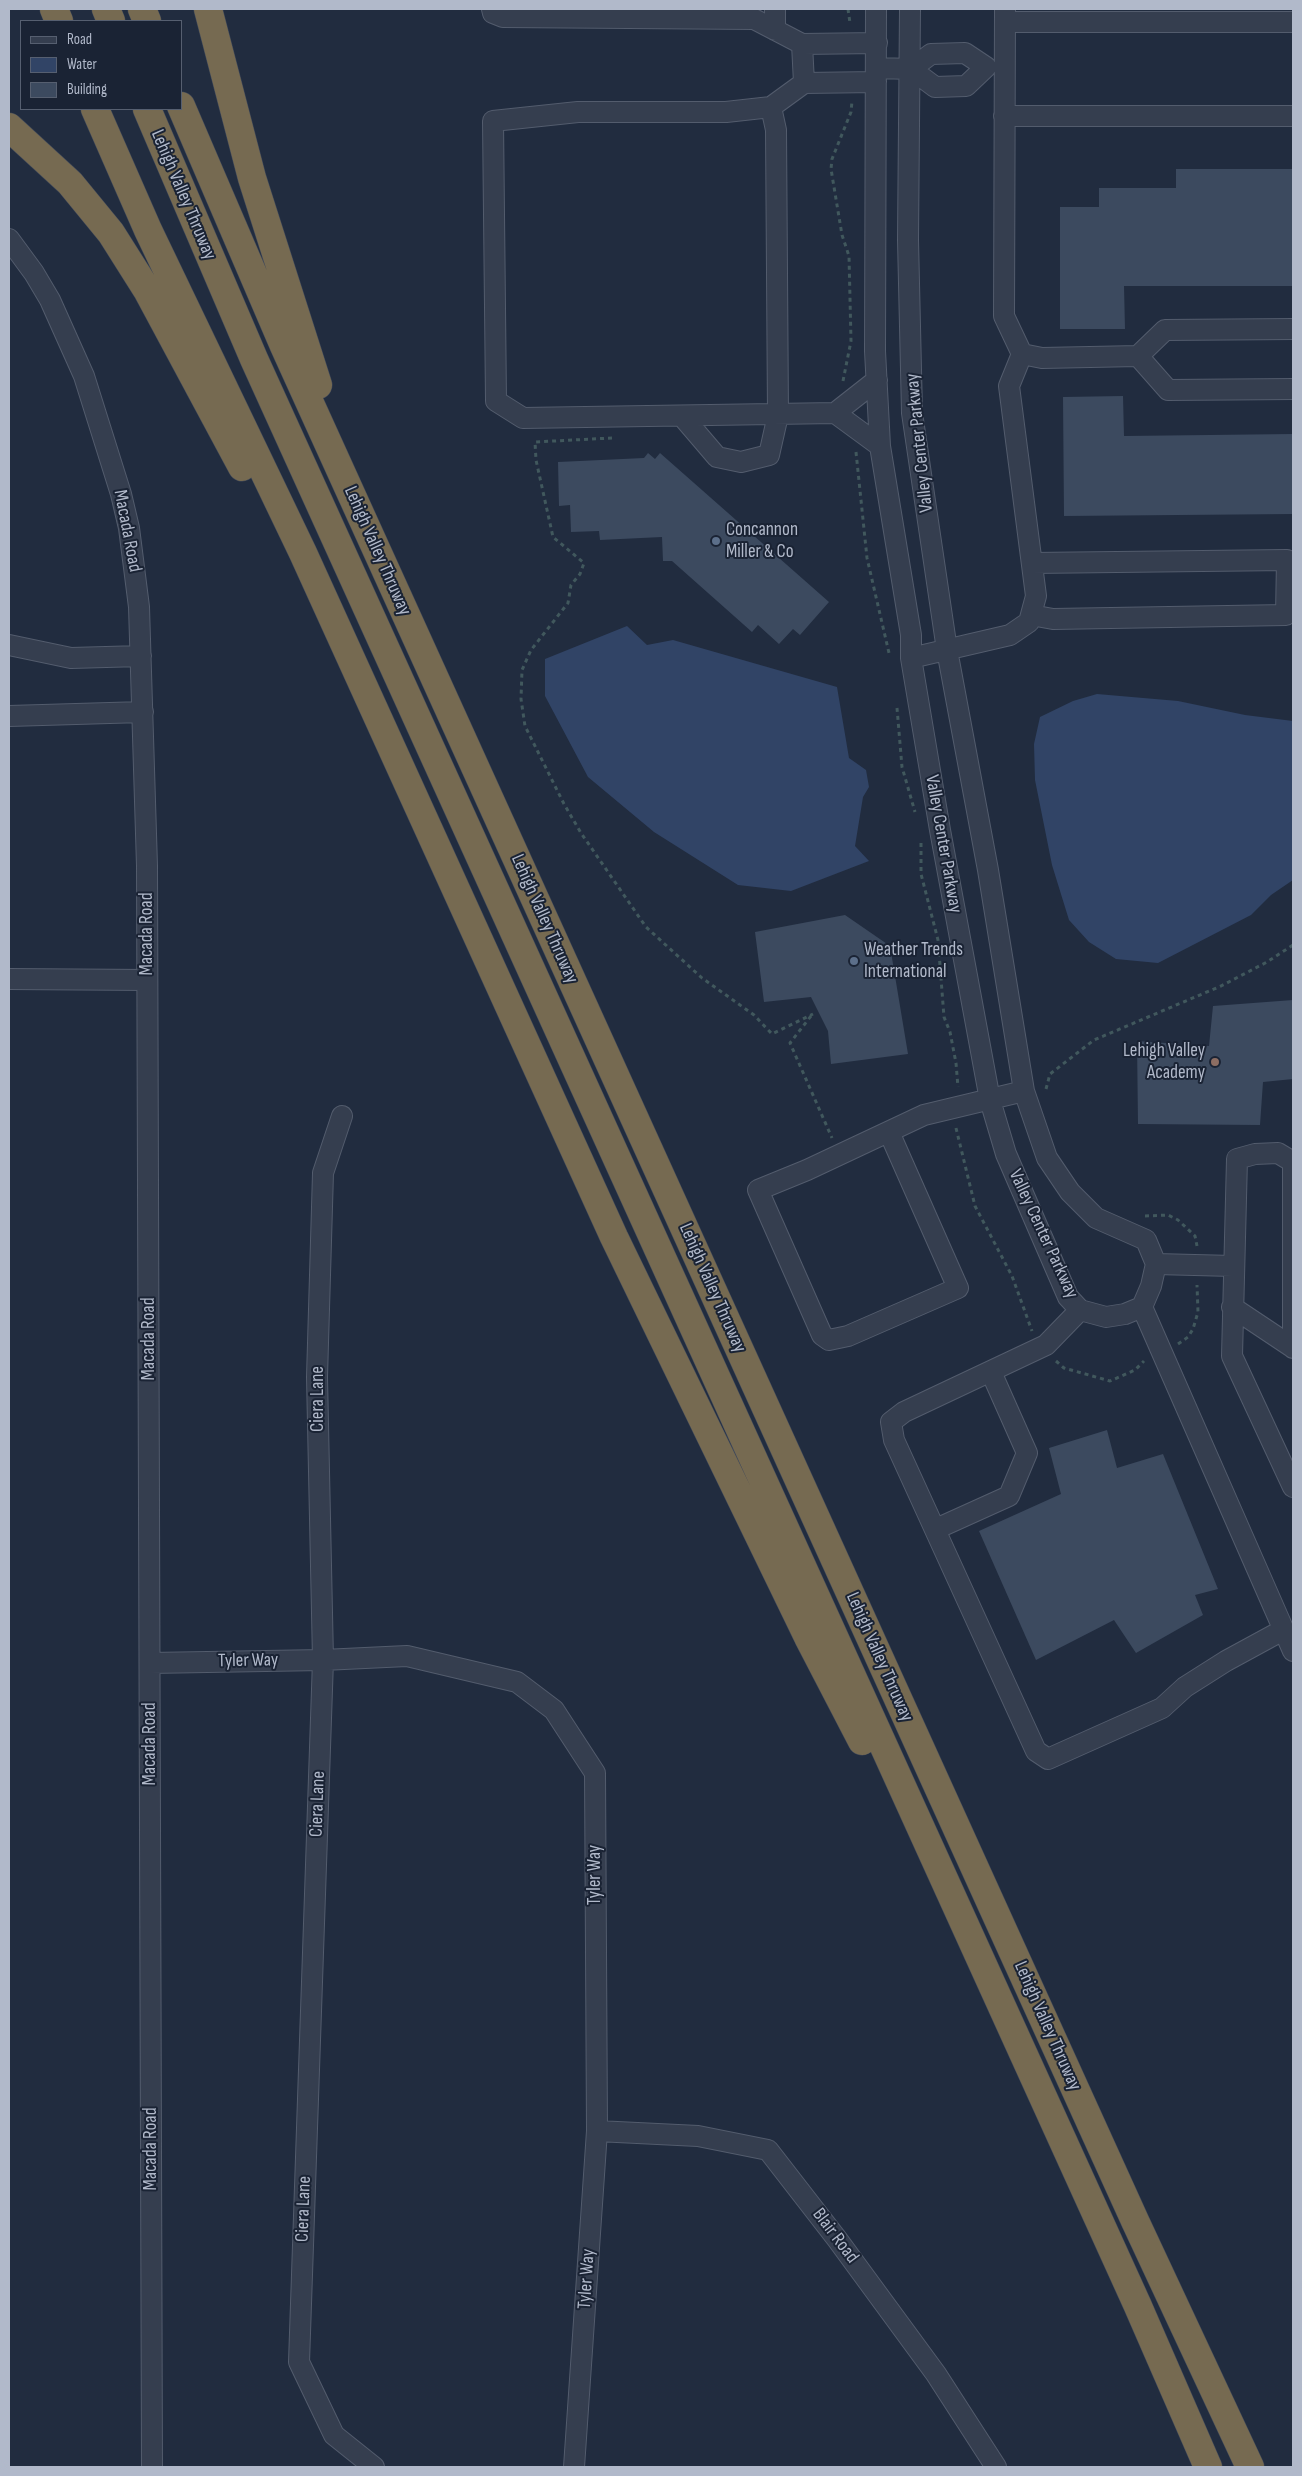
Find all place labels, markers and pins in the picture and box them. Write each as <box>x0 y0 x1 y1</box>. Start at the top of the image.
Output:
place label: Concannon Miller & Co <box>726 519 798 563</box>
marker: Concannon Miller & Co <box>710 535 722 547</box>
place label: Weather Trends International <box>864 939 963 983</box>
marker: Weather Trends International <box>848 955 860 967</box>
place label: Lehigh Valley Academy <box>1123 1040 1205 1084</box>
marker: Lehigh Valley Academy <box>1209 1056 1221 1068</box>

